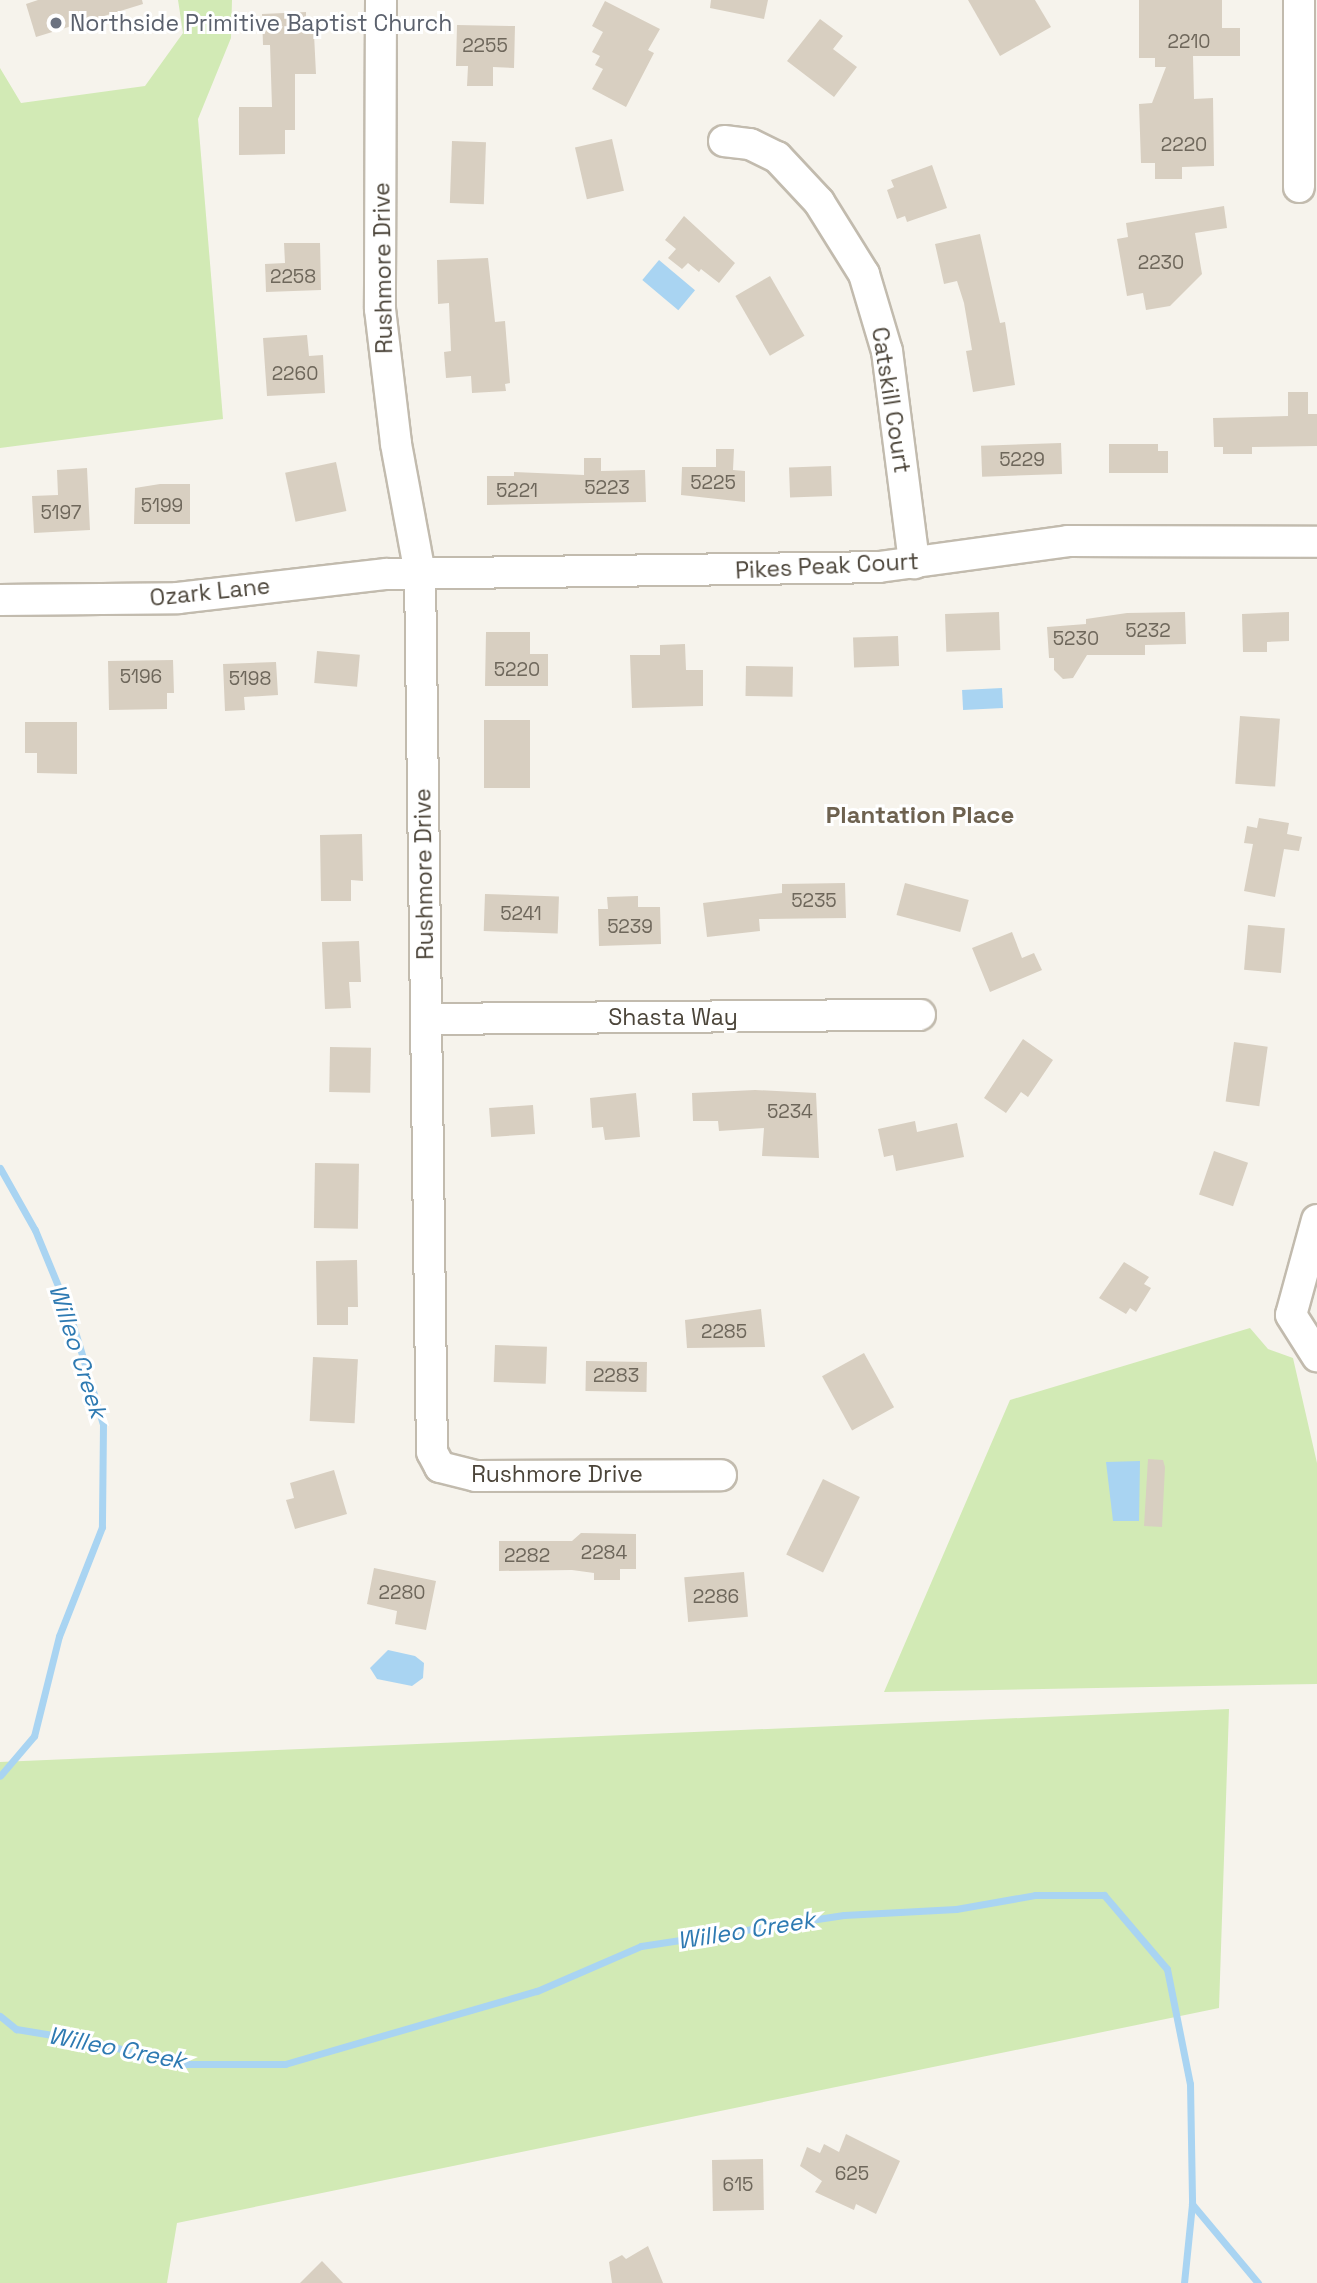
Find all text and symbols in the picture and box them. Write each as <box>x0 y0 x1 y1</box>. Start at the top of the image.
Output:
place label: Northside Primitive Baptist Church <box>70 9 452 37</box>
marker: Northside Primitive Baptist Church <box>48 15 64 31</box>
house number: 2210 <box>1167 31 1211 53</box>
house number: 2255 <box>462 35 508 57</box>
house number: 2220 <box>1161 134 1207 156</box>
street label: Rushmore Drive <box>368 182 398 354</box>
house number: 2230 <box>1138 252 1184 274</box>
house number: 2258 <box>270 266 316 288</box>
street label: Catskill Court <box>866 325 916 475</box>
house number: 2260 <box>272 363 318 385</box>
house number: 5229 <box>999 449 1045 471</box>
house number: 5225 <box>690 472 736 494</box>
house number: 5223 <box>584 477 630 499</box>
house number: 5221 <box>496 480 538 502</box>
house number: 5199 <box>141 495 183 517</box>
house number: 5197 <box>40 502 82 524</box>
street label: Pikes Peak Court <box>735 547 919 585</box>
street label: Ozark Lane <box>148 572 272 612</box>
house number: 5232 <box>1125 620 1171 642</box>
house number: 5230 <box>1053 628 1099 650</box>
house number: 5220 <box>494 659 540 681</box>
house number: 5196 <box>120 666 162 688</box>
house number: 5198 <box>229 668 271 690</box>
street label: Rushmore Drive <box>409 788 439 960</box>
district label: Plantation Place <box>826 801 1014 829</box>
house number: 5235 <box>791 890 837 912</box>
house number: 5241 <box>500 903 542 925</box>
house number: 5239 <box>607 916 653 938</box>
street label: Shasta Way <box>608 1003 738 1031</box>
house number: 5234 <box>767 1101 813 1123</box>
water label: Willeo Creek <box>43 1280 113 1422</box>
house number: 2285 <box>701 1321 747 1343</box>
house number: 2283 <box>593 1365 639 1387</box>
street label: Rushmore Drive <box>471 1460 643 1488</box>
house number: 2284 <box>581 1542 627 1564</box>
house number: 2282 <box>504 1545 550 1567</box>
house number: 2280 <box>379 1582 425 1604</box>
house number: 2286 <box>693 1586 739 1608</box>
water label: Willeo Creek <box>675 1905 817 1955</box>
water label: Willeo Creek <box>46 2021 188 2075</box>
house number: 625 <box>835 2163 869 2185</box>
house number: 615 <box>723 2174 753 2196</box>

